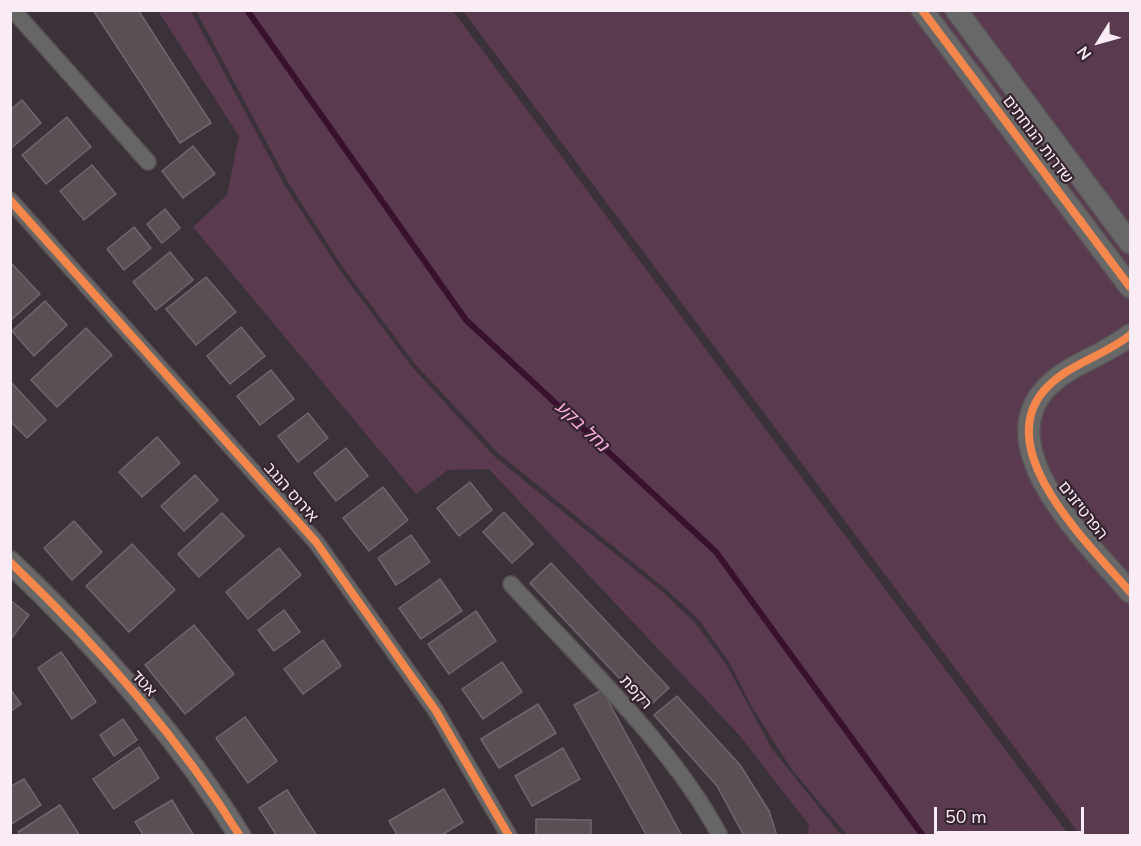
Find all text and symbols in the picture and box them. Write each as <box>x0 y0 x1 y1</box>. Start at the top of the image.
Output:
north arrow <box>1069 12 1129 72</box>
text: N <box>1072 41 1097 64</box>
street label: שדרות הנוחתים <box>998 92 1076 188</box>
water label: נחל בקע <box>550 397 612 457</box>
street label: אירוס הנגב <box>259 459 321 527</box>
street label: הפרטיזנים <box>1053 478 1111 544</box>
street label: אטד <box>126 667 160 701</box>
street label: רקפת <box>615 672 655 714</box>
scale bar <box>937 795 1087 833</box>
text: 50 m <box>945 805 987 829</box>

